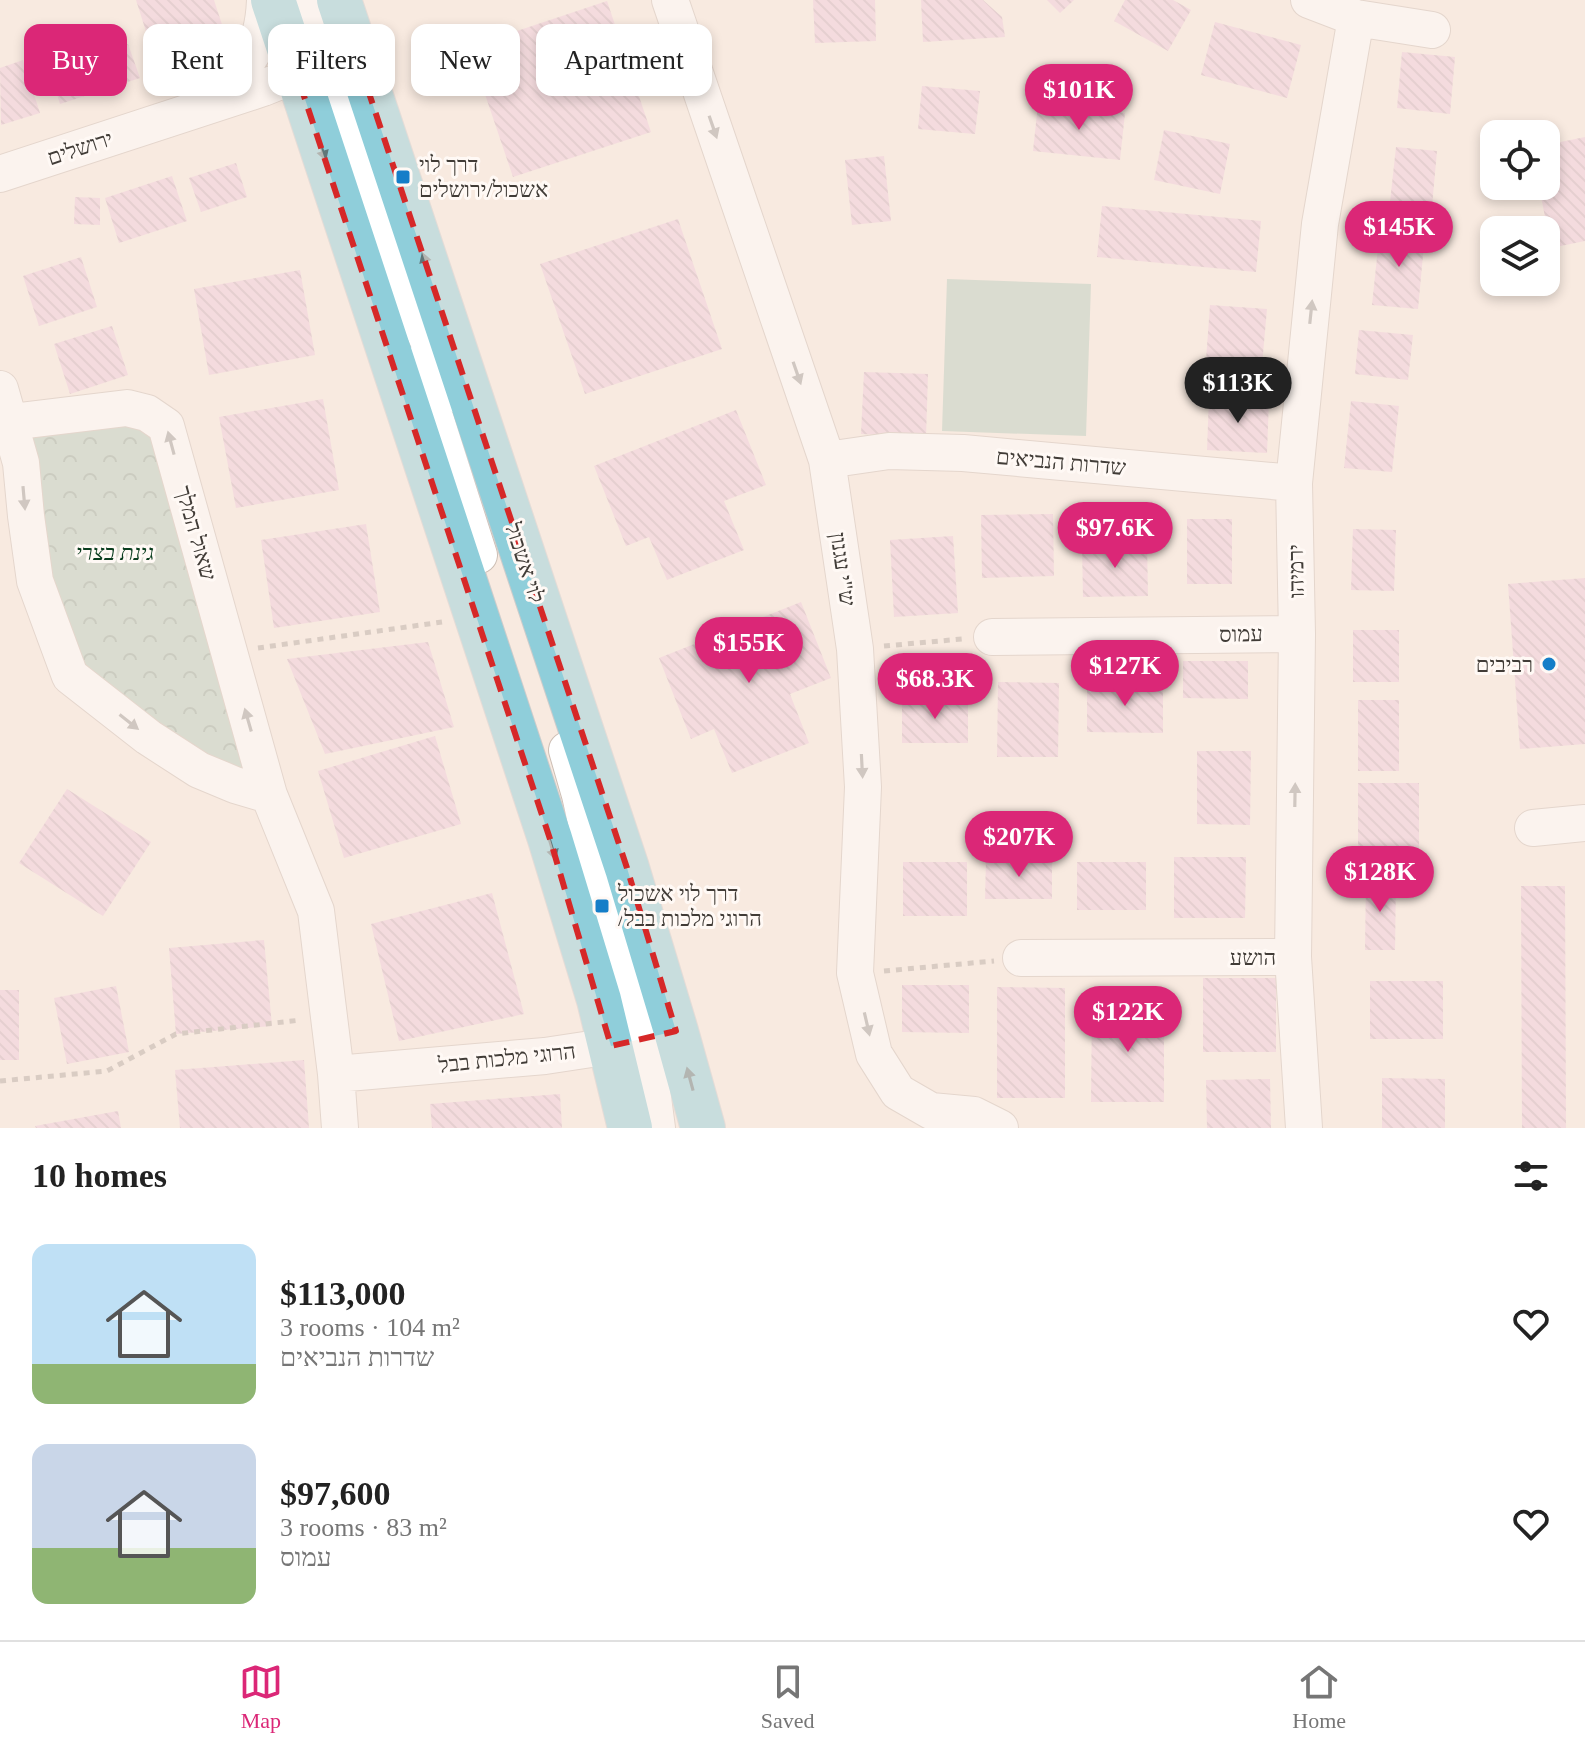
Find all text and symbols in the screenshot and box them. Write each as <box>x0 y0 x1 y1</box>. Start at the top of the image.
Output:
chip: Buy <box>24 24 127 96</box>
chip: Rent <box>143 24 252 96</box>
chip: Filters <box>268 24 395 96</box>
chip: New <box>411 24 520 96</box>
chip: Apartment <box>536 24 712 96</box>
pin: $101K <box>1023 64 1135 132</box>
text: $101K <box>1043 75 1115 104</box>
one-way arrow <box>708 115 720 139</box>
map controls <box>1480 120 1560 296</box>
button: locate <box>1480 120 1560 200</box>
street label: ירושלים <box>44 126 116 170</box>
one-way arrow <box>316 138 328 162</box>
place label: דרך לוי אשכול/ירושלים <box>419 152 548 202</box>
marker: דרך לוי אשכול/ירושלים <box>394 168 412 186</box>
pin: $145K <box>1343 201 1455 269</box>
text: $145K <box>1363 212 1435 241</box>
button: layers <box>1480 216 1560 296</box>
one-way arrow <box>419 252 432 276</box>
one-way arrow <box>1305 299 1318 324</box>
pin: $113K <box>1182 357 1294 425</box>
one-way arrow <box>792 361 804 385</box>
text: $113K <box>1203 368 1273 397</box>
one-way arrow <box>164 430 176 455</box>
street label: שדרות הנביאים <box>995 444 1127 480</box>
street label: שאול המלך <box>171 483 221 583</box>
one-way arrow <box>18 486 31 511</box>
pin: $97.6K <box>1050 502 1180 570</box>
text: $97.6K <box>1076 513 1154 542</box>
street label: לוי אשכול <box>500 519 550 606</box>
street label: ש"י עגנון <box>825 531 861 608</box>
park label: גינת בצרי <box>76 540 154 565</box>
street label: ירמיהו <box>1283 544 1309 598</box>
pin: $155K <box>693 617 805 685</box>
street label: עמוס <box>1219 621 1263 647</box>
text: $155K <box>713 628 785 657</box>
pin: $127K <box>1069 640 1181 708</box>
text: $127K <box>1089 651 1161 680</box>
place label: רביבים <box>1476 652 1533 677</box>
pin: $68.3K <box>870 653 1000 721</box>
marker: רביבים <box>1540 655 1558 673</box>
text: $68.3K <box>896 664 974 693</box>
one-way arrow <box>241 708 254 732</box>
one-way arrow <box>119 714 139 730</box>
one-way arrow <box>856 753 869 778</box>
one-way arrow <box>1289 782 1301 807</box>
pin: $207K <box>963 811 1075 879</box>
text: $207K <box>983 822 1055 851</box>
one-way arrow <box>547 837 559 861</box>
pin: $128K <box>1324 846 1436 914</box>
text: $128K <box>1344 857 1416 886</box>
place label: דרך לוי אשכול /הרוגי מלכות בבל <box>617 881 762 931</box>
marker: דרך לוי אשכול /הרוגי מלכות בבל <box>593 897 611 915</box>
street label: הושע <box>1230 945 1276 970</box>
pin: $122K <box>1072 986 1184 1054</box>
text: $122K <box>1092 997 1164 1026</box>
one-way arrow <box>862 1012 874 1037</box>
street label: הרוגי מלכות בבל <box>436 1038 577 1078</box>
one-way arrow <box>683 1067 696 1091</box>
icon: filters <box>1509 1154 1553 1198</box>
text: 10 homes <box>32 1157 167 1194</box>
text: $113,000 <box>280 1275 406 1312</box>
icon: home <box>96 1276 192 1372</box>
icon: heart <box>1509 1302 1553 1346</box>
text: 3 rooms · 104 m² <box>280 1313 460 1342</box>
text: שדרות הנביאים <box>280 1343 434 1372</box>
text: $97,600 <box>280 1475 391 1512</box>
icon: home <box>96 1476 192 1572</box>
icon: heart <box>1509 1502 1553 1546</box>
text: 3 rooms · 83 m² <box>280 1513 447 1542</box>
text: עמוס <box>280 1543 332 1572</box>
tab: Map <box>239 1660 283 1734</box>
tab: Saved <box>761 1660 814 1734</box>
tab: Home <box>1292 1660 1346 1734</box>

